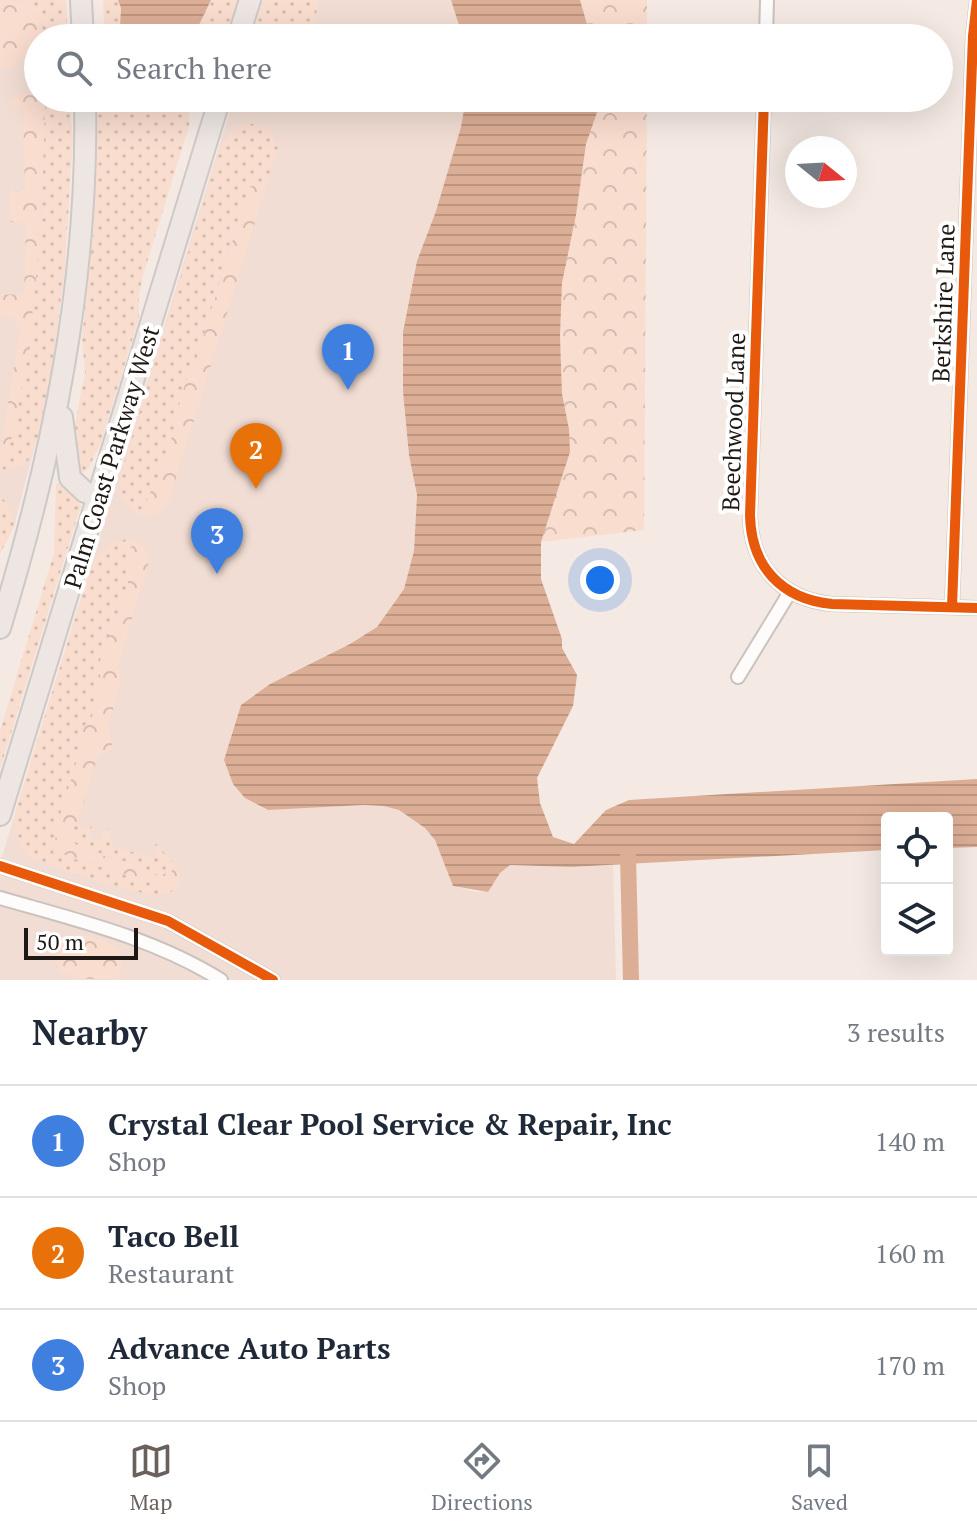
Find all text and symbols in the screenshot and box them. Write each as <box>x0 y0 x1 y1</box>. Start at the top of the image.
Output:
search box <box>24 24 953 112</box>
icon: search <box>52 46 96 90</box>
text: Search here <box>116 48 272 88</box>
north arrow <box>785 136 857 208</box>
street label: Berkshire Lane <box>924 223 962 383</box>
street label: Palm Coast Parkway West <box>56 322 166 592</box>
pin: 1 <box>322 324 374 390</box>
street label: Beechwood Lane <box>714 332 752 512</box>
pin: 2 <box>230 423 282 489</box>
pin: 3 <box>191 508 243 574</box>
your location <box>580 560 620 600</box>
map controls <box>881 812 953 956</box>
button: locate <box>881 812 953 884</box>
button: layers <box>881 884 953 956</box>
scale bar <box>24 924 138 960</box>
text: 50 m <box>36 927 84 956</box>
text: Nearby <box>32 1010 147 1055</box>
text: 3 results <box>847 1015 945 1049</box>
text: Crystal Clear Pool Service & Repair, Inc <box>108 1104 672 1144</box>
text: 1 <box>51 1124 65 1158</box>
text: 140 m <box>875 1124 945 1158</box>
text: Shop <box>108 1144 166 1178</box>
text: Taco Bell <box>108 1216 239 1256</box>
text: 2 <box>51 1236 65 1270</box>
text: 160 m <box>875 1236 945 1270</box>
text: Restaurant <box>108 1256 234 1290</box>
text: Advance Auto Parts <box>108 1328 391 1368</box>
text: 3 <box>51 1348 65 1382</box>
text: 170 m <box>875 1348 945 1382</box>
text: Shop <box>108 1368 166 1402</box>
tab: Map <box>129 1439 173 1516</box>
tab: Directions <box>431 1439 533 1516</box>
tab: Saved <box>791 1439 848 1516</box>

